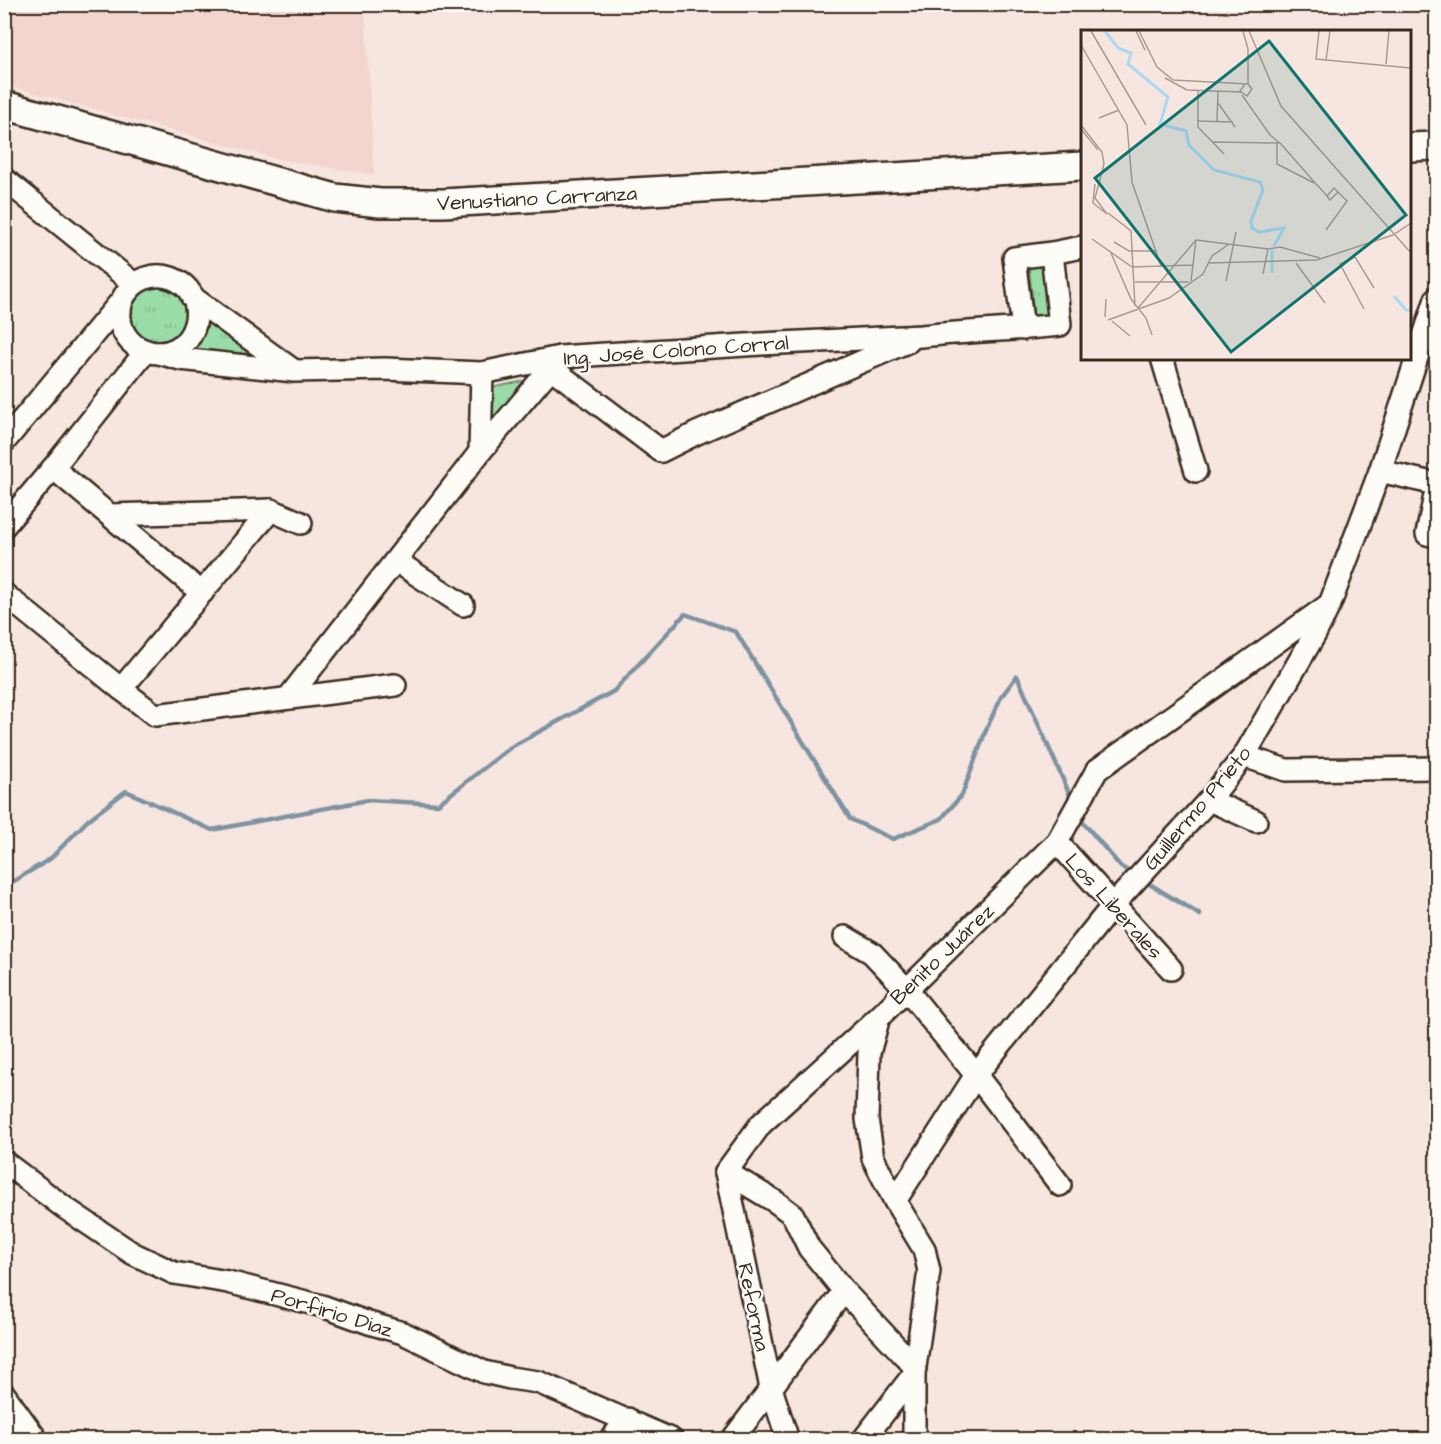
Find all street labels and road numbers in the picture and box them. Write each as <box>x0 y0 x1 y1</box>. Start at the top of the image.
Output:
street label: Venustiano Carranza <box>436 179 638 218</box>
street label: Ing. José Colono Corral <box>563 328 790 375</box>
street label: Guillermo Prieto <box>1137 740 1258 877</box>
street label: Los Liberales <box>1058 847 1169 966</box>
street label: Benito Juárez <box>884 897 1001 1012</box>
street label: Reforma <box>730 1260 777 1354</box>
street label: Porfirio Diaz <box>268 1280 397 1345</box>

